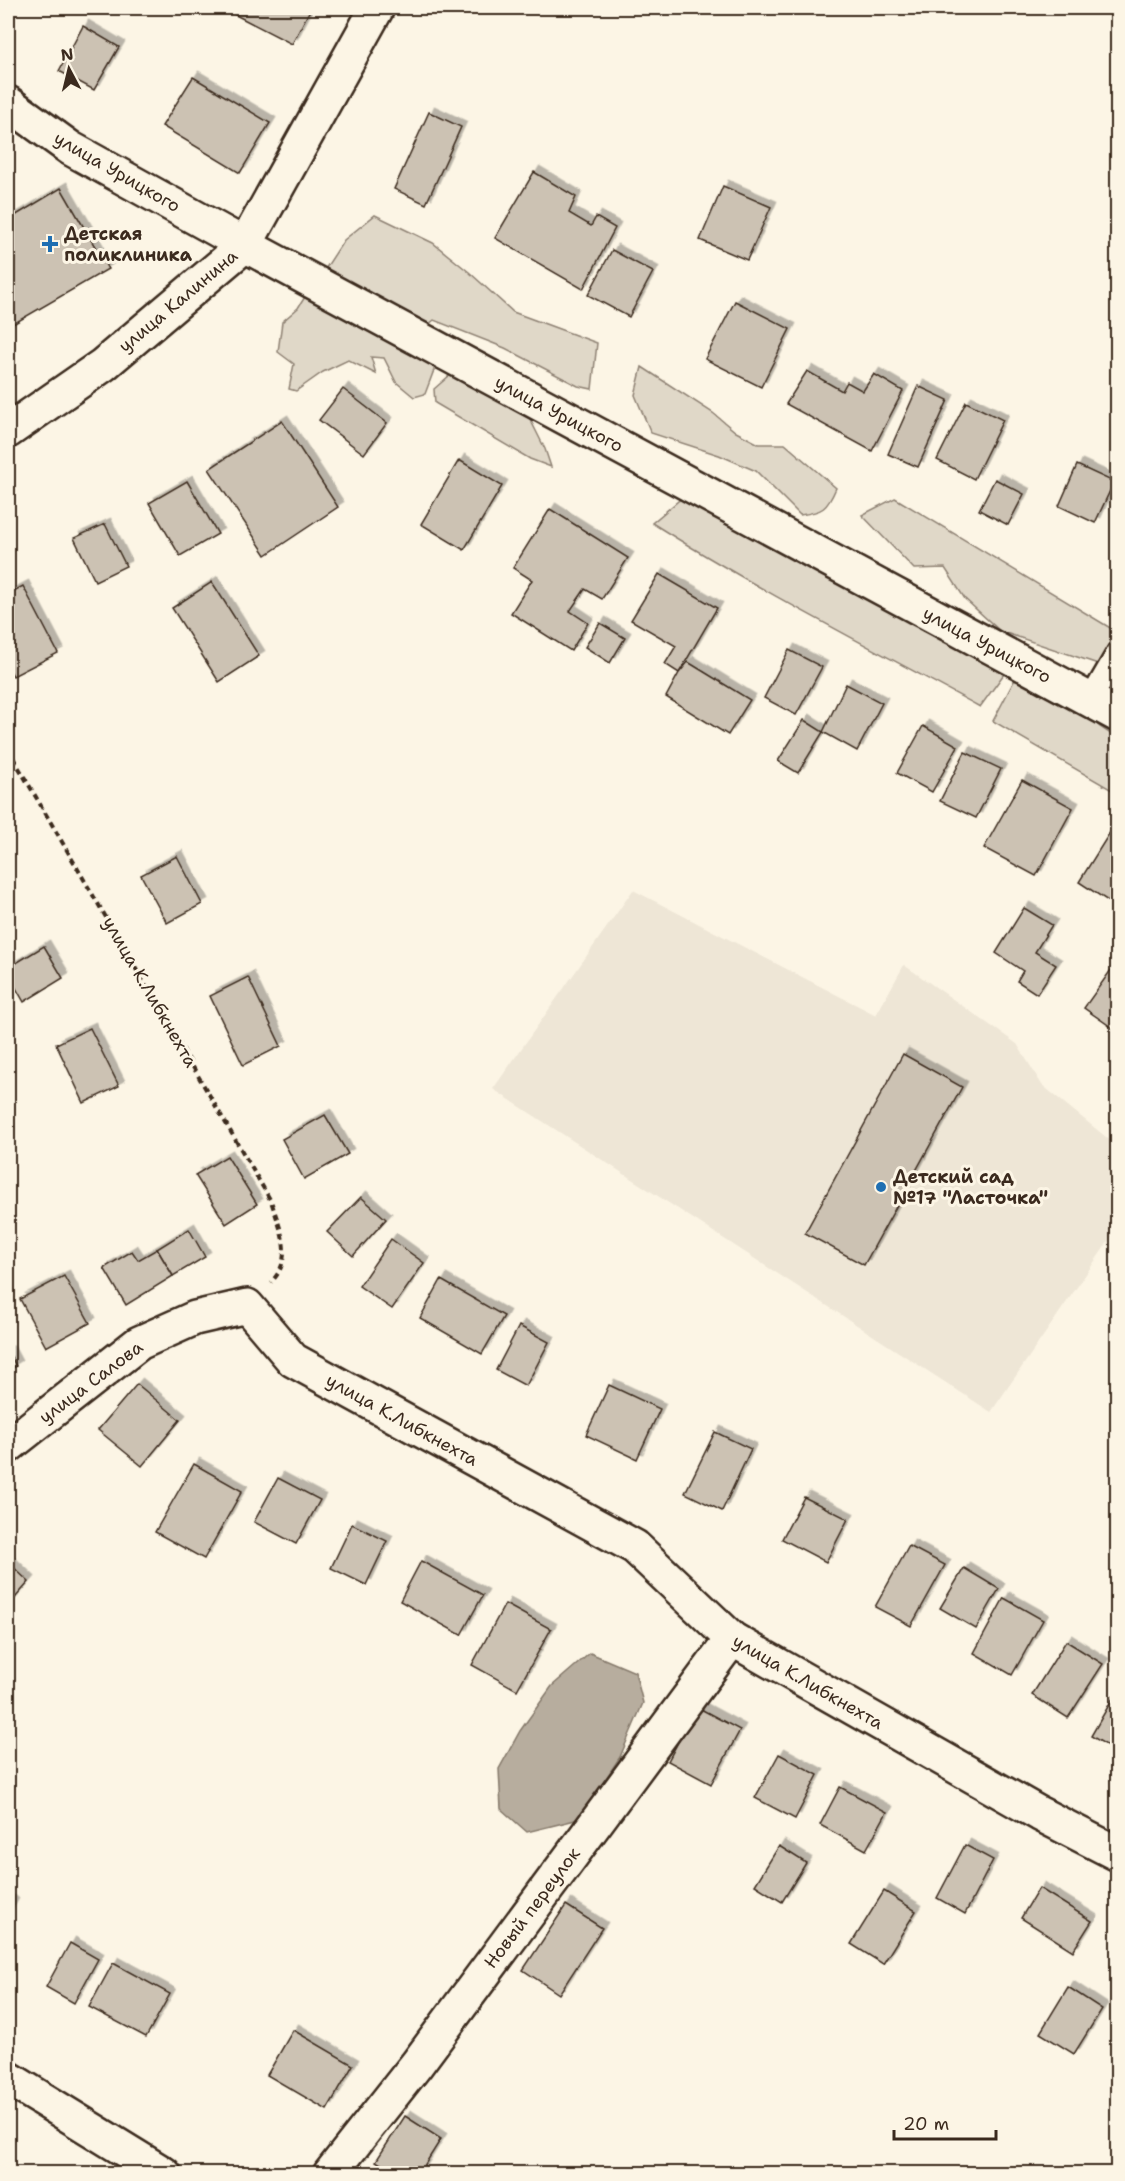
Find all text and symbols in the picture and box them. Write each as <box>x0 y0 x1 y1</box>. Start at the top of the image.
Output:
north arrow <box>39 39 99 99</box>
text: N <box>60 43 75 66</box>
street label: улица Урицкого <box>49 126 185 218</box>
place label: Детская поликлиника <box>64 222 193 267</box>
marker: Детская поликлиника <box>41 235 59 253</box>
street label: улица Калинина <box>113 244 243 358</box>
street label: улица Урицкого <box>491 370 627 458</box>
street label: улица Урицкого <box>919 601 1055 689</box>
street label: улица К.Либкнехта <box>97 912 203 1072</box>
place label: Детский сад №17 "Ласточка" <box>893 1165 1048 1210</box>
marker: Детский сад №17 "Ласточка" <box>874 1180 888 1194</box>
street label: улица Салова <box>34 1335 148 1429</box>
street label: улица К.Либкнехта <box>322 1368 482 1472</box>
street label: улица К.Либкнехта <box>728 1629 888 1735</box>
street label: Новый переулок <box>479 1842 586 1973</box>
scale bar <box>894 2103 996 2141</box>
text: 20 m <box>903 2112 949 2136</box>

